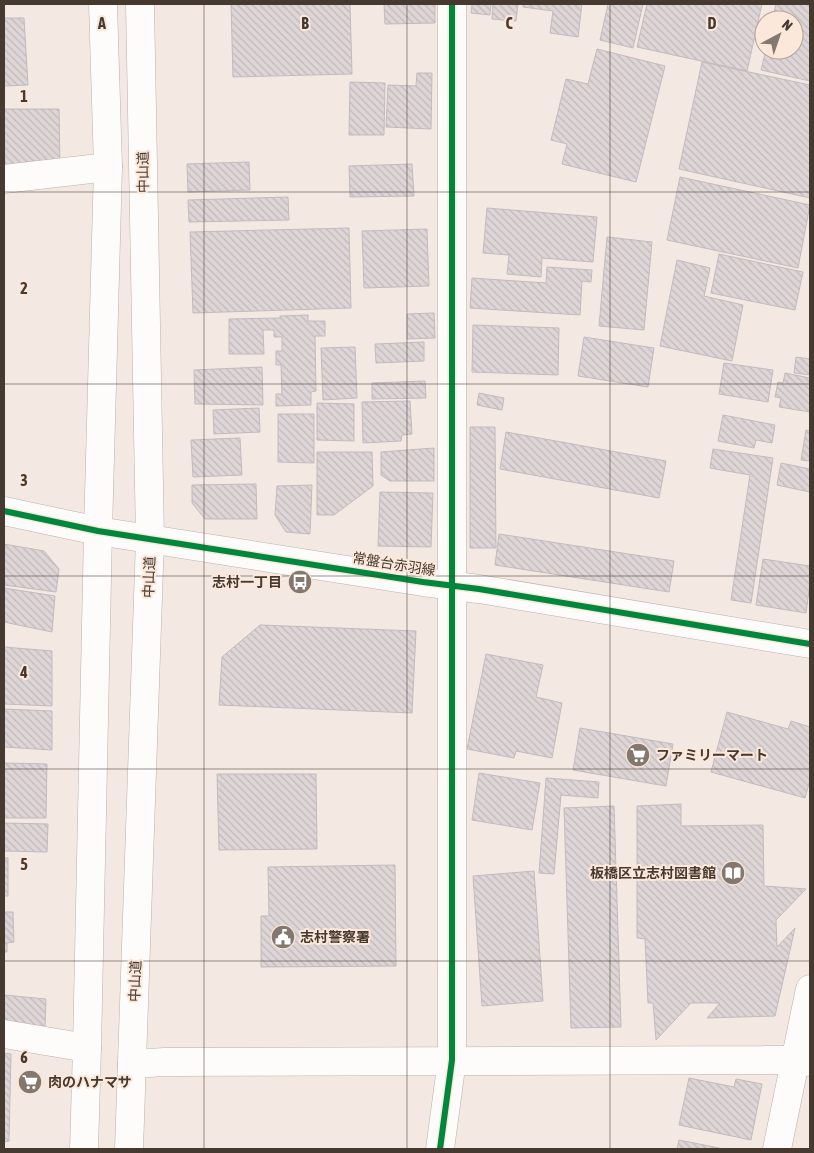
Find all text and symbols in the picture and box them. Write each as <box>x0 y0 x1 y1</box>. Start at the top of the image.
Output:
north arrow <box>754 10 804 60</box>
text: A <box>97 14 106 32</box>
text: B <box>301 14 309 32</box>
text: C <box>505 14 513 32</box>
text: D <box>708 14 717 32</box>
text: N <box>779 16 796 34</box>
text: 1 <box>20 87 28 105</box>
street label: 中山道 <box>135 151 151 193</box>
text: 2 <box>20 279 28 297</box>
text: 3 <box>20 471 28 489</box>
street label: 常盤台赤羽線 <box>351 550 437 578</box>
street label: 中山道 <box>140 556 158 598</box>
bus stop icon: 志村一丁目 <box>287 569 313 595</box>
place label: 志村一丁目 <box>212 574 282 590</box>
text: 4 <box>19 663 28 681</box>
supermarket icon: ファミリーマート <box>625 742 651 768</box>
place label: ファミリーマート <box>656 747 768 763</box>
text: 5 <box>20 855 28 873</box>
library icon: 板橋区立志村図書館 <box>720 860 746 886</box>
place label: 板橋区立志村図書館 <box>590 865 716 881</box>
public building icon: 志村警察署 <box>270 924 296 950</box>
place label: 志村警察署 <box>300 929 370 945</box>
street label: 中山道 <box>126 960 144 1002</box>
text: 6 <box>20 1048 28 1066</box>
supermarket icon: 肉のハナマサ <box>17 1069 43 1095</box>
place label: 肉のハナマサ <box>48 1074 132 1090</box>

